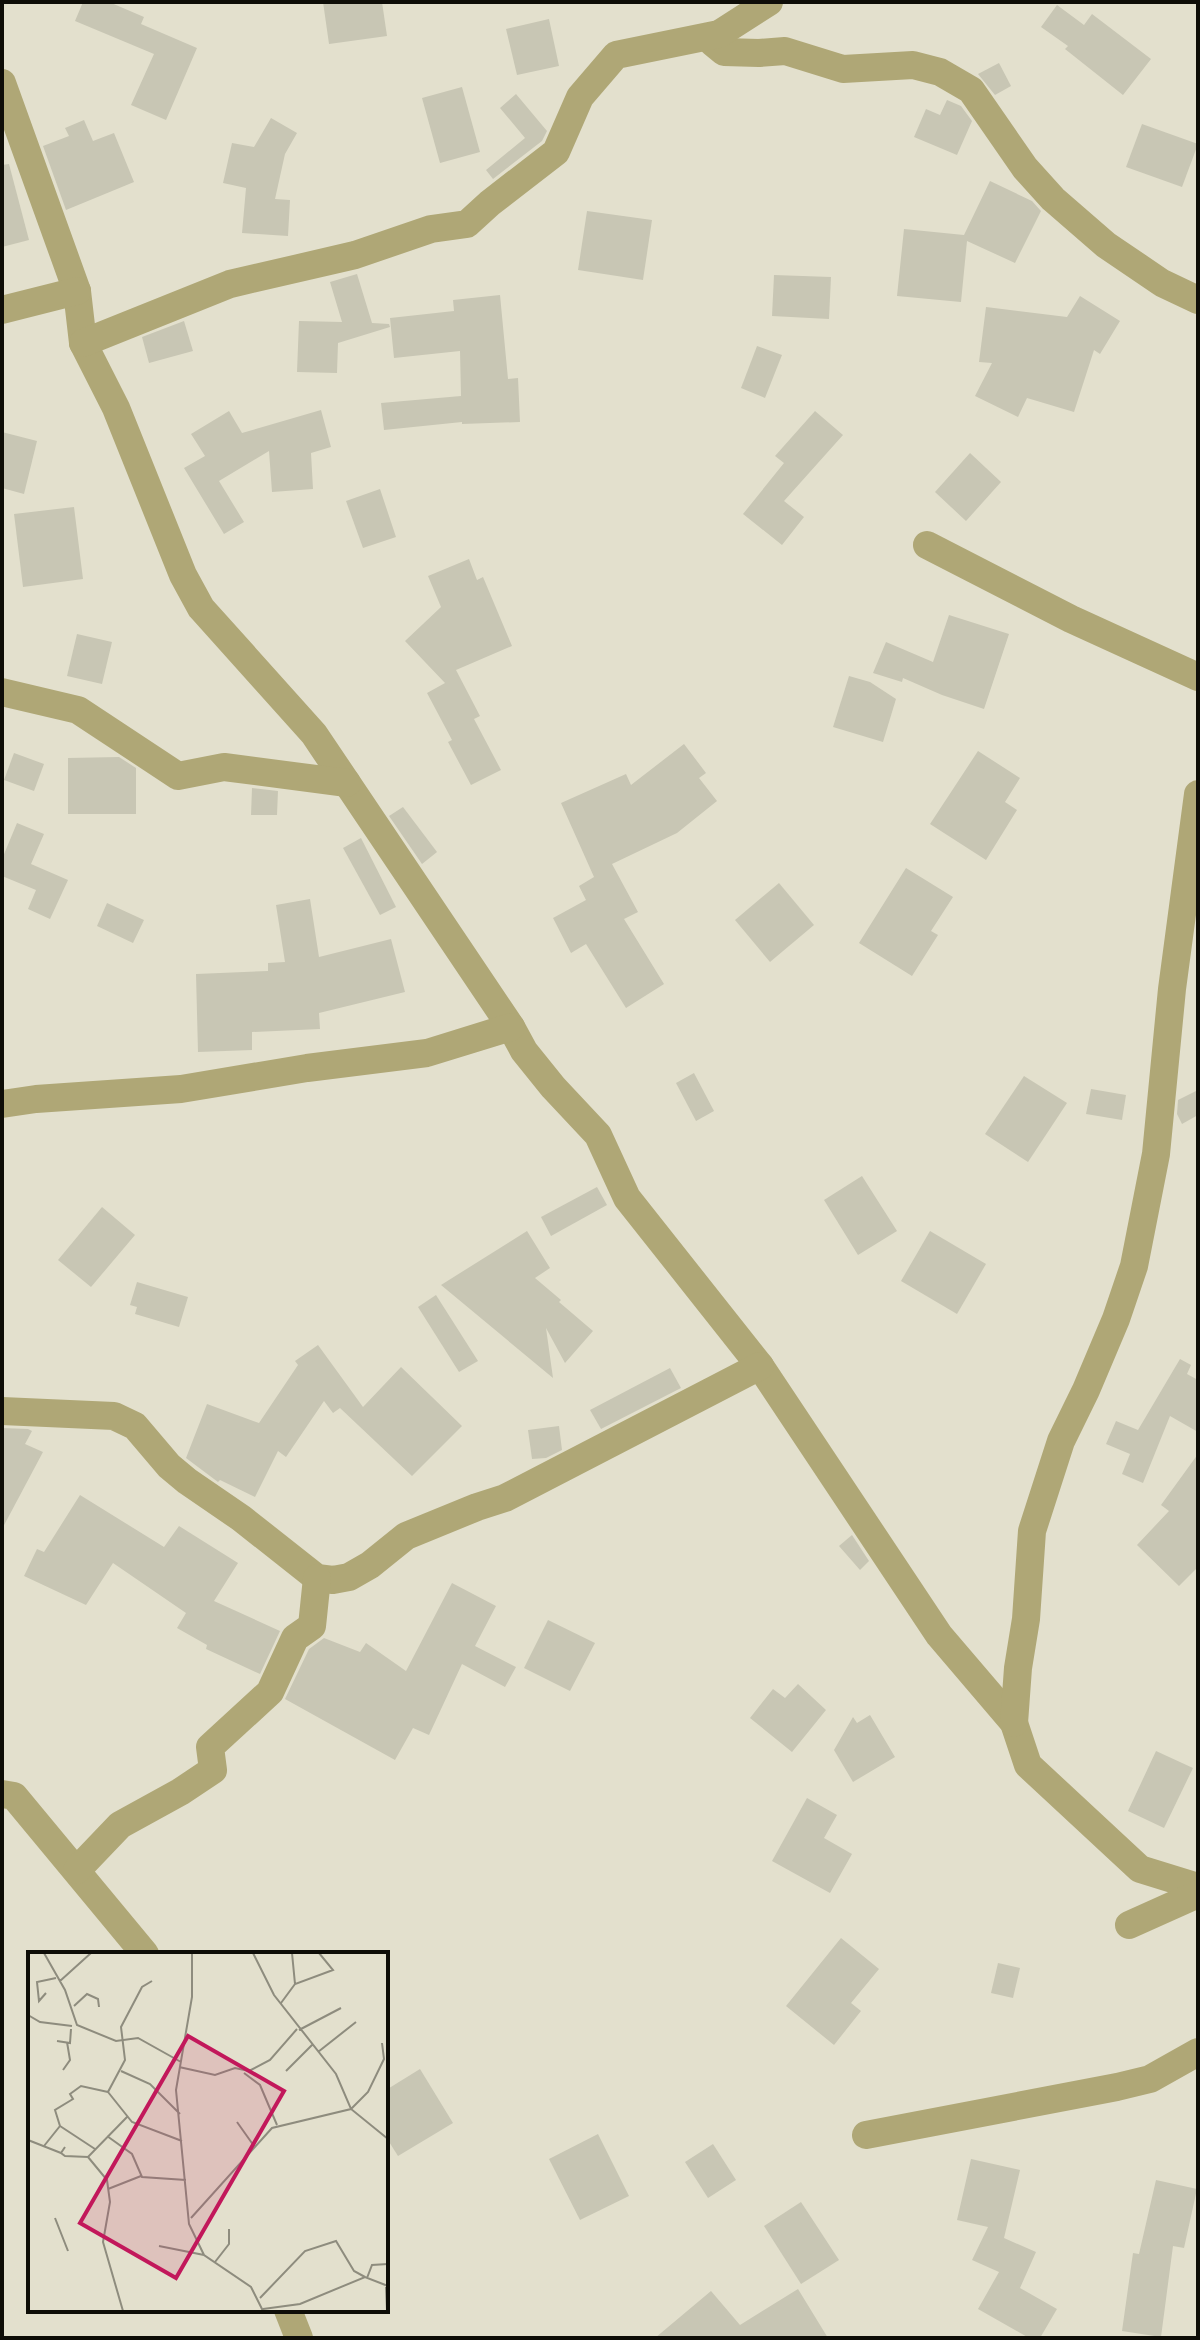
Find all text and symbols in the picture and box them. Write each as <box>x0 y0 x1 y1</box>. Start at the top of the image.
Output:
inset map <box>28 1952 388 2312</box>

